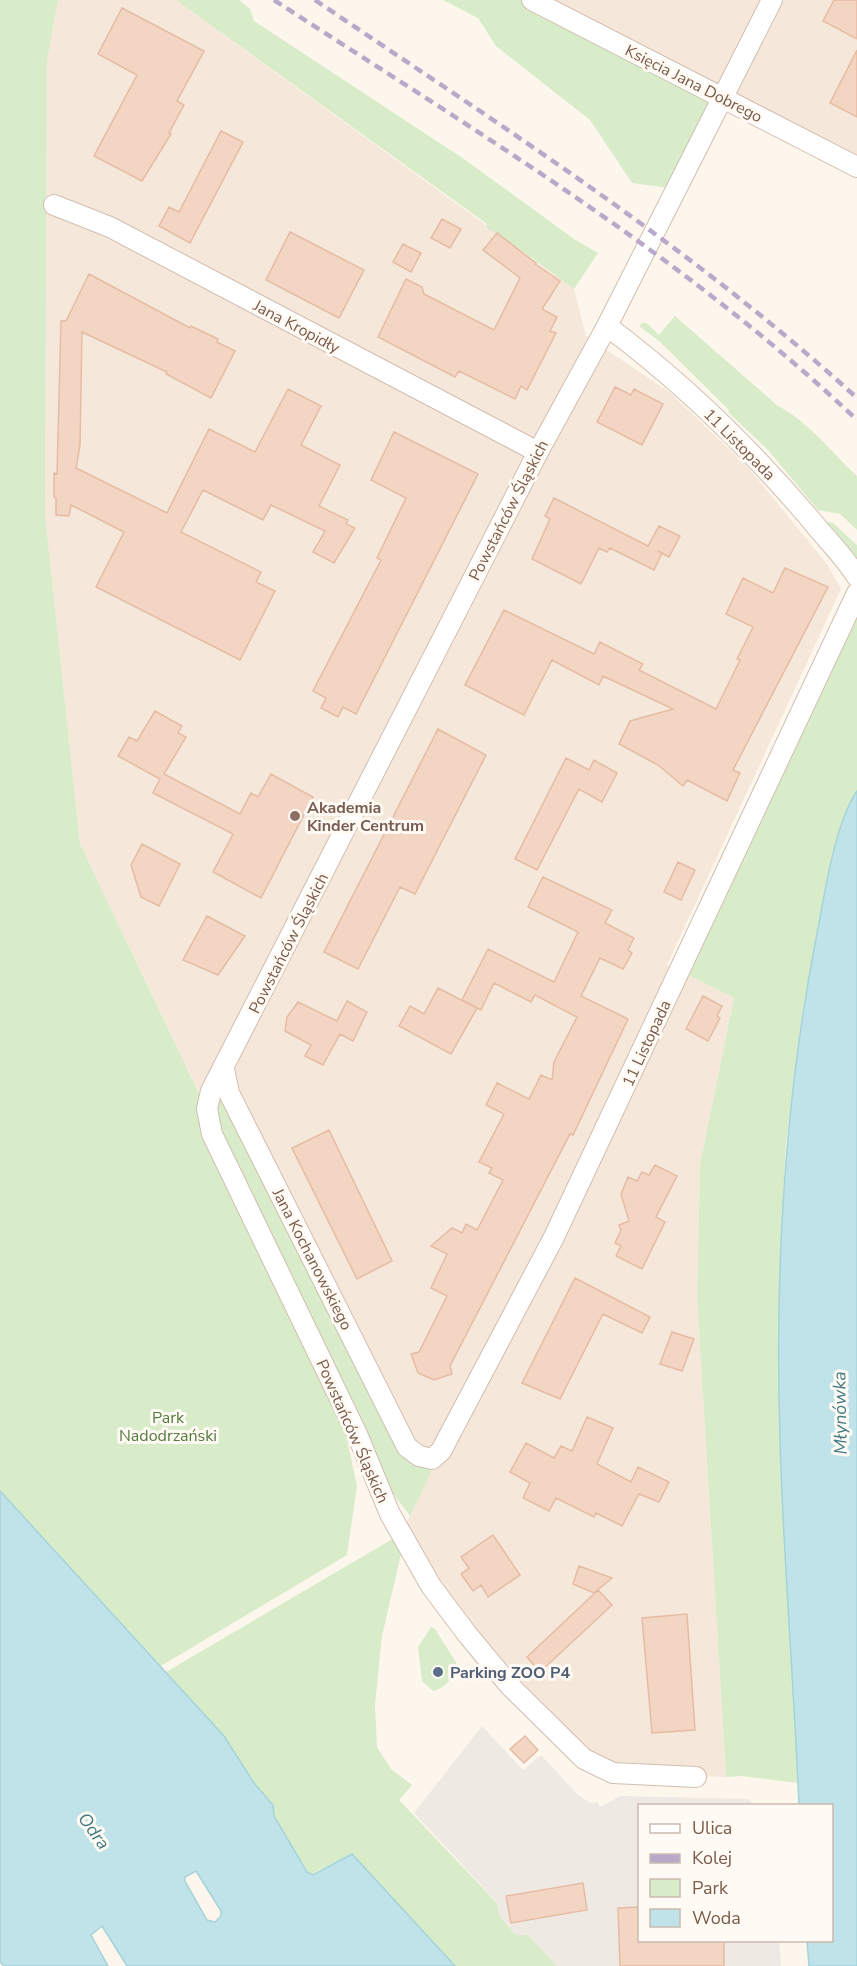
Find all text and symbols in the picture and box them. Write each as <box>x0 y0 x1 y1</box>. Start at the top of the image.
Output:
street label: Księcia Jana Dobrego <box>621 40 766 128</box>
street label: Jana Kropidły <box>249 294 344 359</box>
street label: 11 Listopada <box>699 404 780 485</box>
street label: Powstańców Śląskich <box>464 436 554 585</box>
place label: Akademia Kinder Centrum <box>307 797 424 837</box>
marker: Akademia Kinder Centrum <box>288 809 302 823</box>
street label: Powstańców Śląskich <box>244 869 334 1018</box>
street label: 11 Listopada <box>617 996 677 1090</box>
street label: Jana Kochanowskiego <box>266 1184 357 1334</box>
street label: Powstańców Śląskich <box>310 1356 394 1507</box>
water label: Młynówka <box>827 1371 853 1455</box>
park label: Park Nadodrzański <box>119 1407 217 1447</box>
place label: Parking ZOO P4 <box>450 1662 570 1684</box>
marker: Parking ZOO P4 <box>431 1665 445 1679</box>
legend <box>638 1804 833 1942</box>
water label: Odra <box>72 1808 116 1854</box>
text: Ulica <box>692 1816 732 1840</box>
text: Kolej <box>692 1846 732 1870</box>
text: Park <box>692 1876 729 1900</box>
text: Woda <box>692 1906 741 1930</box>

